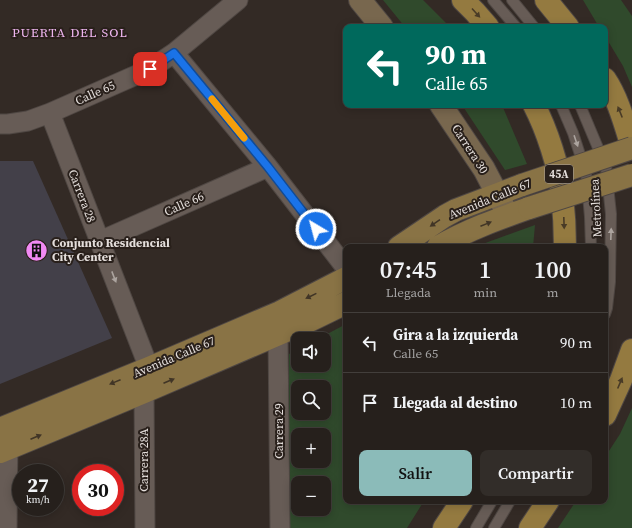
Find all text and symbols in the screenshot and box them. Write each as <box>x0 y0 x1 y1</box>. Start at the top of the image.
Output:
one-way arrow <box>471 8 480 18</box>
district label: PUERTA DEL SOL <box>12 24 128 41</box>
text: 90 m <box>425 35 487 73</box>
icon: left <box>359 40 411 92</box>
pin <box>133 52 167 86</box>
icon: arrive <box>139 58 161 80</box>
text: Calle 65 <box>425 71 488 96</box>
street label: Calle 65 <box>73 77 117 109</box>
one-way arrow <box>617 106 623 118</box>
street label: Carrera 30 <box>448 121 492 177</box>
one-way arrow <box>573 135 579 147</box>
road number: 45A <box>545 165 573 183</box>
street label: Carrera 28 <box>65 167 99 225</box>
street label: Avenida Calle 67 <box>446 175 534 223</box>
street label: Metrolínea <box>586 177 606 238</box>
street label: Calle 66 <box>162 188 206 220</box>
position arrow <box>295 208 337 250</box>
one-way arrow <box>561 217 568 229</box>
one-way arrow <box>430 219 440 227</box>
one-way arrow <box>480 220 492 226</box>
one-way arrow <box>608 227 614 240</box>
place label: Conjunto Residencial City Center <box>52 235 170 265</box>
building icon: Conjunto Residencial City Center <box>23 237 49 263</box>
text: 07:45 <box>380 253 437 286</box>
text: 1 <box>479 253 492 286</box>
text: 100 <box>534 253 571 286</box>
one-way arrow <box>112 272 118 284</box>
text: Llegada <box>386 284 431 301</box>
text: min <box>474 284 497 301</box>
text: m <box>547 284 558 301</box>
one-way arrow <box>306 293 317 299</box>
text: Gira a la izquierda <box>393 324 518 345</box>
map controls <box>291 332 331 516</box>
button: sound <box>291 332 331 372</box>
icon: left <box>359 332 381 354</box>
text: 90 m <box>560 332 592 353</box>
street label: Avenida Calle 67 <box>131 333 217 381</box>
text: Calle 65 <box>393 345 438 362</box>
one-way arrow <box>617 377 623 388</box>
one-way arrow <box>163 378 174 384</box>
one-way arrow <box>109 379 121 385</box>
button: search <box>291 380 331 420</box>
icon: arrive <box>359 392 381 414</box>
text: Llegada al destino <box>393 392 518 413</box>
text: 10 m <box>560 392 592 413</box>
street label: Carrera 29 <box>271 403 287 459</box>
street label: Carrera 28A <box>136 428 152 492</box>
button: + <box>291 428 331 468</box>
one-way arrow <box>30 433 42 440</box>
button: Salir <box>359 450 472 496</box>
button: Compartir <box>480 450 592 496</box>
speed limit sign: 30 <box>72 464 124 516</box>
text: 27 <box>27 471 49 499</box>
button: − <box>291 476 331 516</box>
text: km/h <box>26 493 50 506</box>

